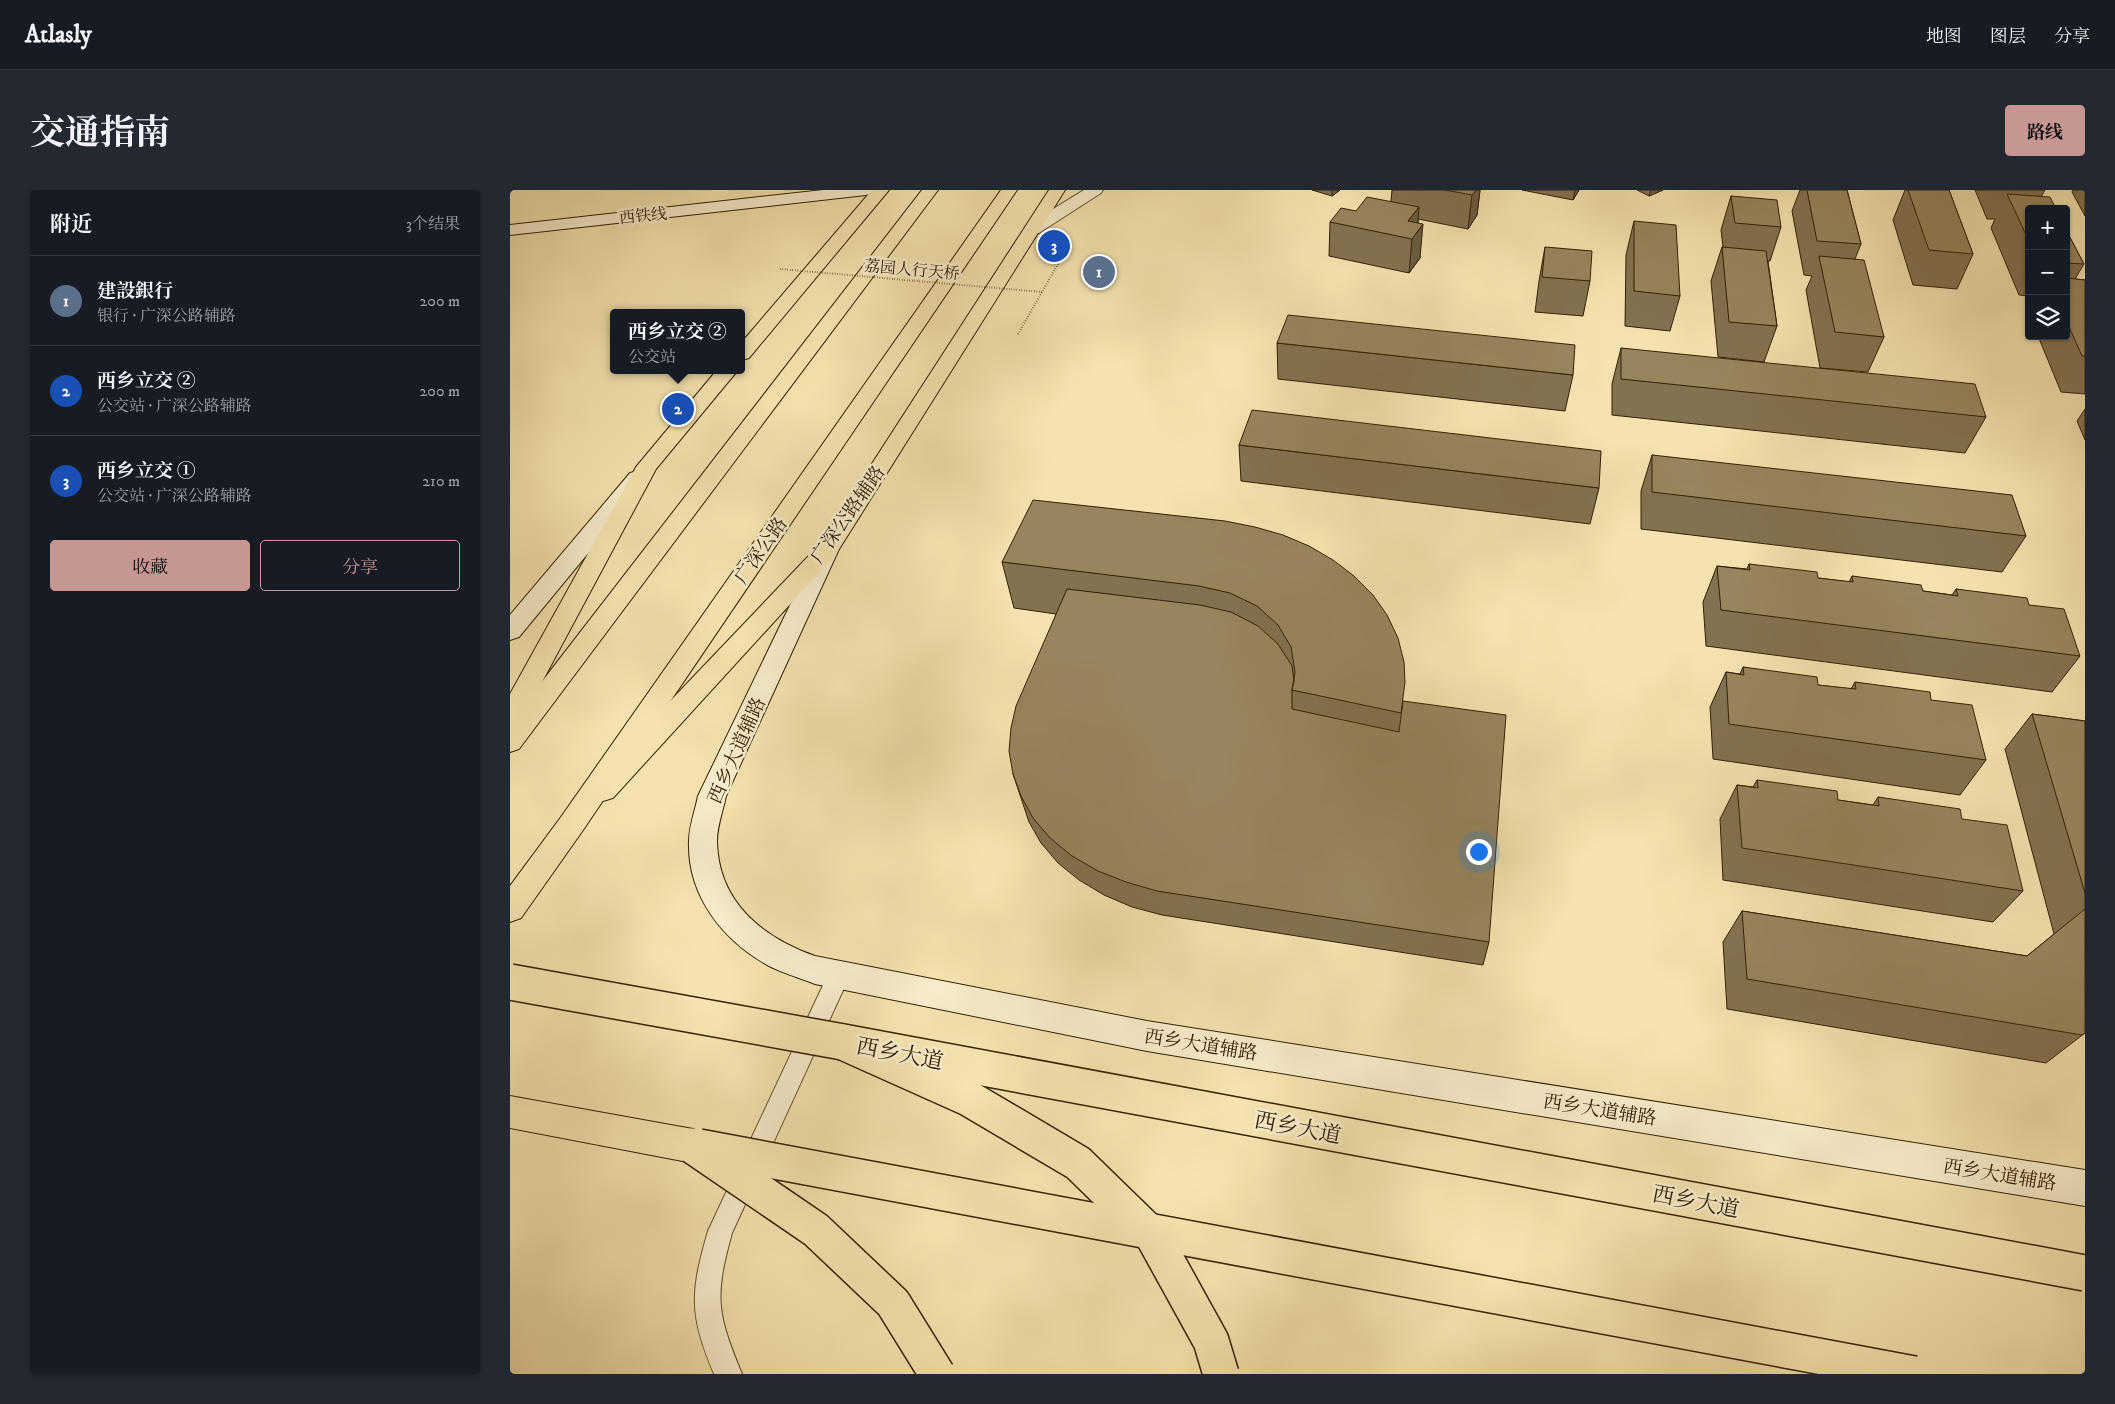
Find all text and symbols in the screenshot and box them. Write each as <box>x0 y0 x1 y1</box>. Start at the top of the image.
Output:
text: Atlasly <box>25 20 92 50</box>
text: 地图 <box>1926 26 1962 48</box>
text: 图层 <box>1990 26 2026 48</box>
text: 分享 <box>2054 26 2090 48</box>
button: 路线 <box>2005 105 2085 156</box>
text: 交通指南 <box>30 112 170 156</box>
street label: 西铁线 <box>618 204 668 228</box>
map controls <box>2025 205 2070 340</box>
button: + <box>2025 205 2070 250</box>
text: 附近 <box>50 212 92 238</box>
text: 3个结果 <box>406 214 460 234</box>
pin: 3 <box>1038 227 1070 265</box>
button: − <box>2025 250 2070 295</box>
pin: 1 <box>1083 253 1115 291</box>
street label: 荔园人行天桥 <box>863 256 961 284</box>
text: 建設銀行 <box>97 280 173 303</box>
text: 1 <box>63 291 69 311</box>
text: 200 m <box>419 291 460 311</box>
button: layers <box>2025 295 2070 340</box>
text: 银行 · 广深公路辅路 <box>97 306 236 326</box>
popup <box>610 309 745 374</box>
text: 西乡立交 ② <box>628 321 727 344</box>
text: 公交站 <box>628 347 676 367</box>
text: 西乡立交 ② <box>97 370 196 393</box>
text: 2 <box>62 381 70 401</box>
text: 200 m <box>419 381 460 401</box>
pin: 2 <box>662 390 694 428</box>
text: 公交站 · 广深公路辅路 <box>97 396 252 416</box>
text: 西乡立交 ① <box>97 460 196 483</box>
street label: 广深公路辅路 <box>806 462 890 568</box>
text: 3 <box>63 471 69 491</box>
text: 210 m <box>422 471 460 491</box>
text: 公交站 · 广深公路辅路 <box>97 486 252 506</box>
street label: 广深公路 <box>730 513 792 589</box>
button: 收藏 <box>50 540 250 591</box>
button: 分享 <box>260 540 460 591</box>
street label: 西乡大道辅路 <box>704 694 771 807</box>
your location <box>1466 839 1492 865</box>
street label: 西乡大道辅路 <box>1143 1025 1259 1066</box>
street label: 西乡大道 <box>854 1033 945 1076</box>
street label: 西乡大道辅路 <box>1542 1090 1658 1131</box>
street label: 西乡大道 <box>1252 1107 1343 1150</box>
street label: 西乡大道辅路 <box>1942 1155 2058 1196</box>
street label: 西乡大道 <box>1650 1181 1741 1224</box>

